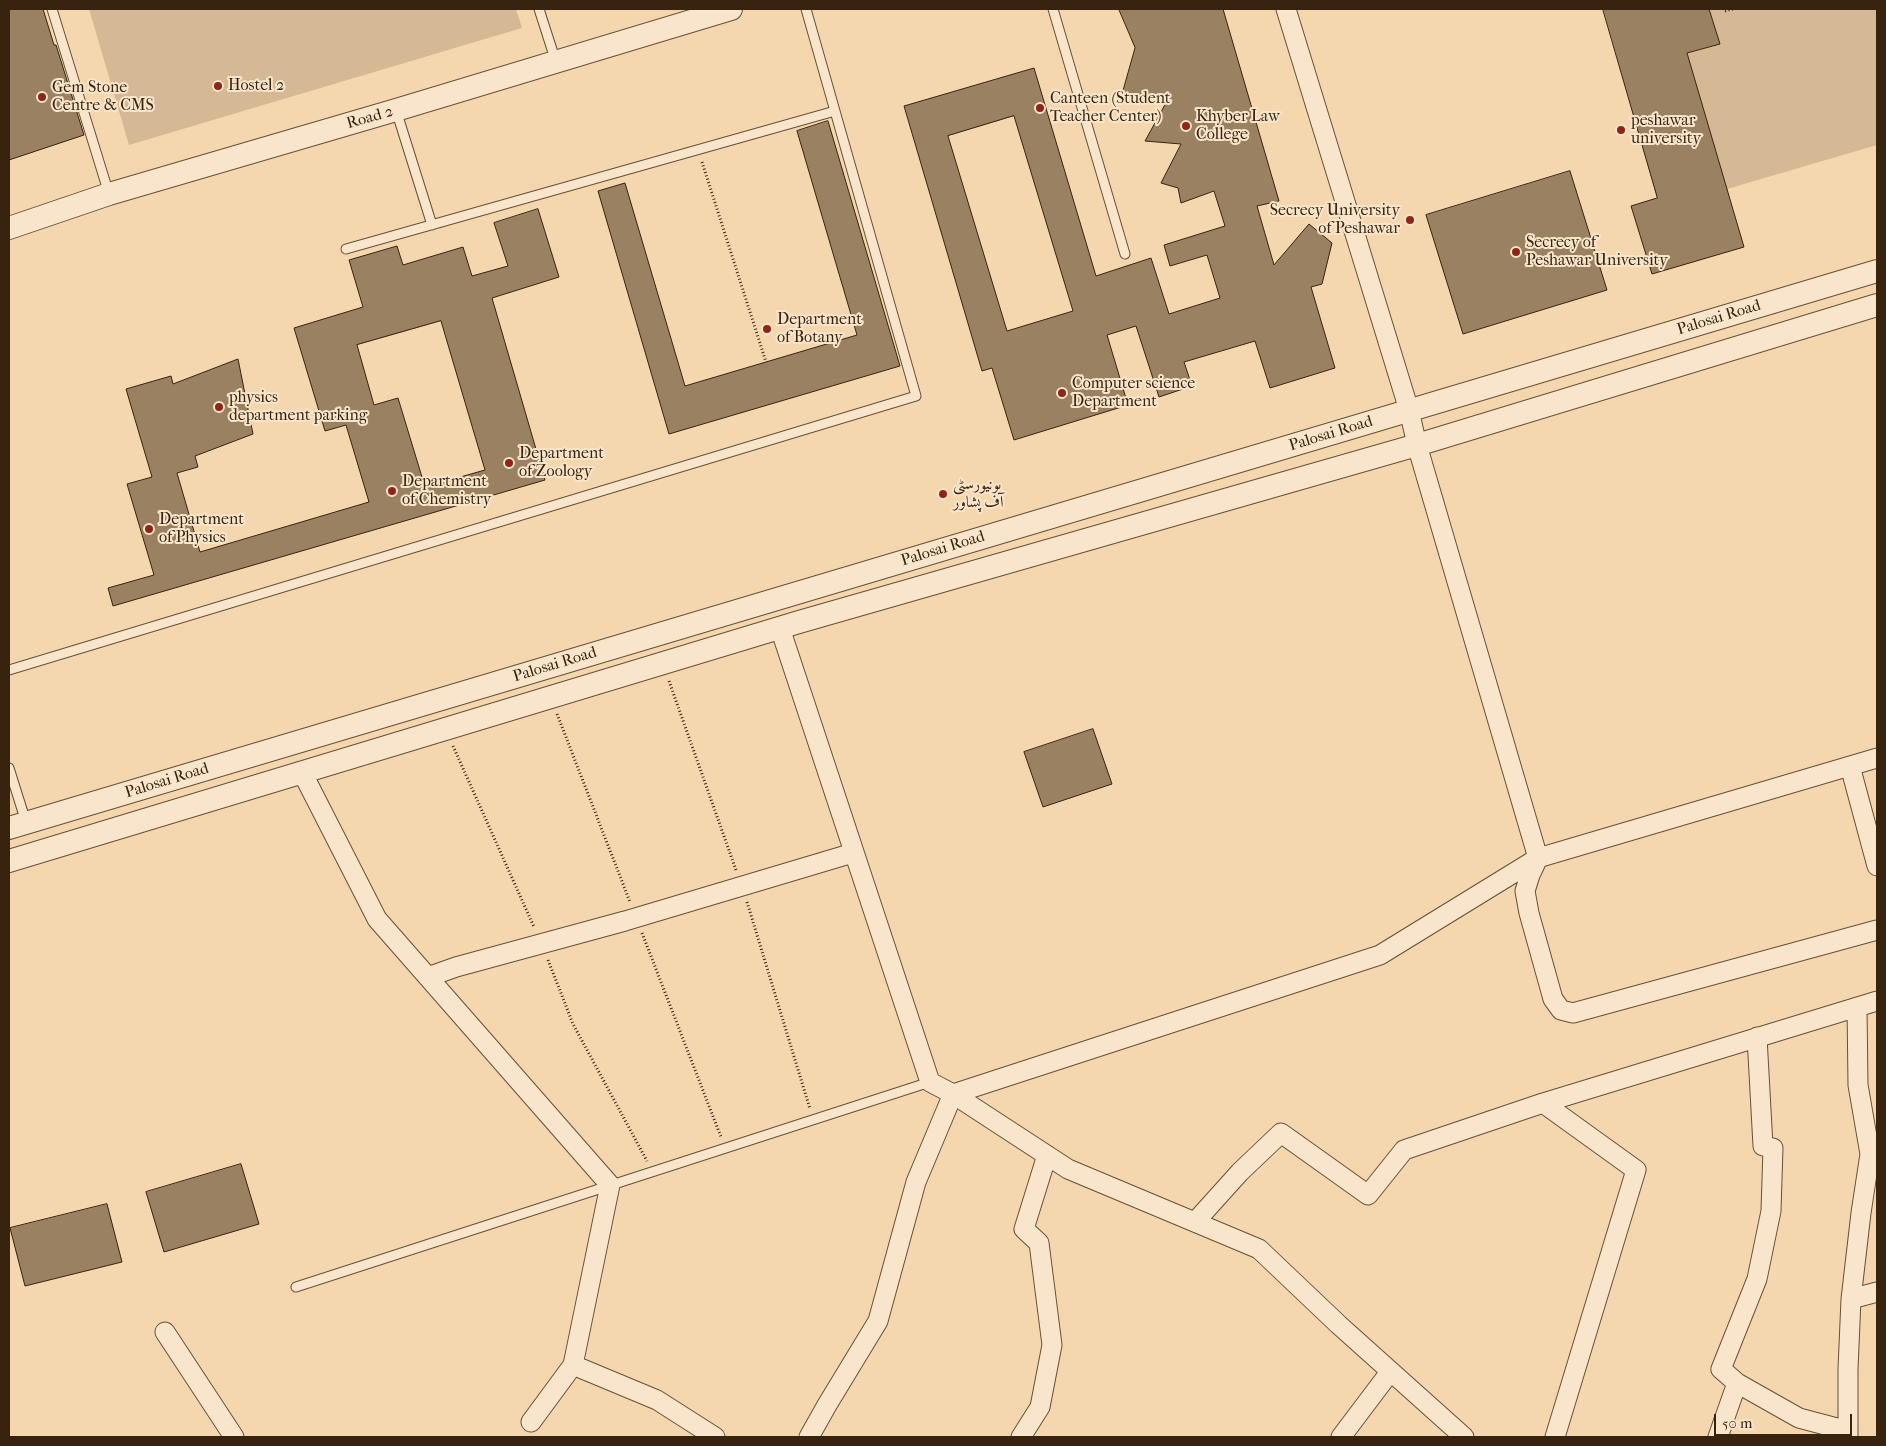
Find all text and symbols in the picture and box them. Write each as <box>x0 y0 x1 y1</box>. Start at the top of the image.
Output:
place label: Hostel 2 <box>228 76 284 96</box>
place label: Gem Stone Centre & CMS <box>52 78 154 116</box>
marker: Hostel 2 <box>212 80 224 92</box>
place label: Canteen (Student Teacher Center) <box>1050 89 1171 127</box>
marker: Gem Stone Centre & CMS <box>36 91 48 103</box>
street label: Road 2 <box>345 102 395 134</box>
marker: Canteen (Student Teacher Center) <box>1034 102 1046 114</box>
place label: Khyber Law College <box>1196 107 1280 145</box>
place label: peshawar university <box>1631 111 1701 149</box>
marker: Khyber Law College <box>1180 120 1192 132</box>
marker: peshawar university <box>1615 124 1627 136</box>
place label: Secrecy University of Peshawar <box>1270 201 1400 239</box>
marker: Secrecy University of Peshawar <box>1404 214 1416 226</box>
place label: Secrecy of Peshawar University <box>1526 233 1668 271</box>
marker: Secrecy of Peshawar University <box>1510 246 1522 258</box>
street label: Palosai Road <box>1675 296 1763 340</box>
place label: Department of Botany <box>777 310 862 348</box>
marker: Department of Botany <box>761 323 773 335</box>
place label: Computer science Department <box>1072 374 1195 412</box>
marker: Computer science Department <box>1056 387 1068 399</box>
place label: physics department parking <box>229 388 367 426</box>
marker: physics department parking <box>213 401 225 413</box>
street label: Palosai Road <box>1287 412 1375 456</box>
place label: Department of Zoology <box>519 444 604 482</box>
marker: Department of Zoology <box>503 457 515 469</box>
place label: Department of Chemistry <box>402 472 491 510</box>
place label: یونیورسٹی آف پشاور <box>953 475 1003 513</box>
marker: Department of Chemistry <box>386 485 398 497</box>
marker: یونیورسٹی آف پشاور <box>937 488 949 500</box>
place label: Department of Physics <box>159 510 244 548</box>
marker: Department of Physics <box>143 523 155 535</box>
street label: Palosai Road <box>899 527 987 571</box>
street label: Palosai Road <box>511 643 599 687</box>
street label: Palosai Road <box>123 759 211 803</box>
scale bar <box>1716 1404 1854 1436</box>
text: 50 m <box>1722 1414 1752 1432</box>

